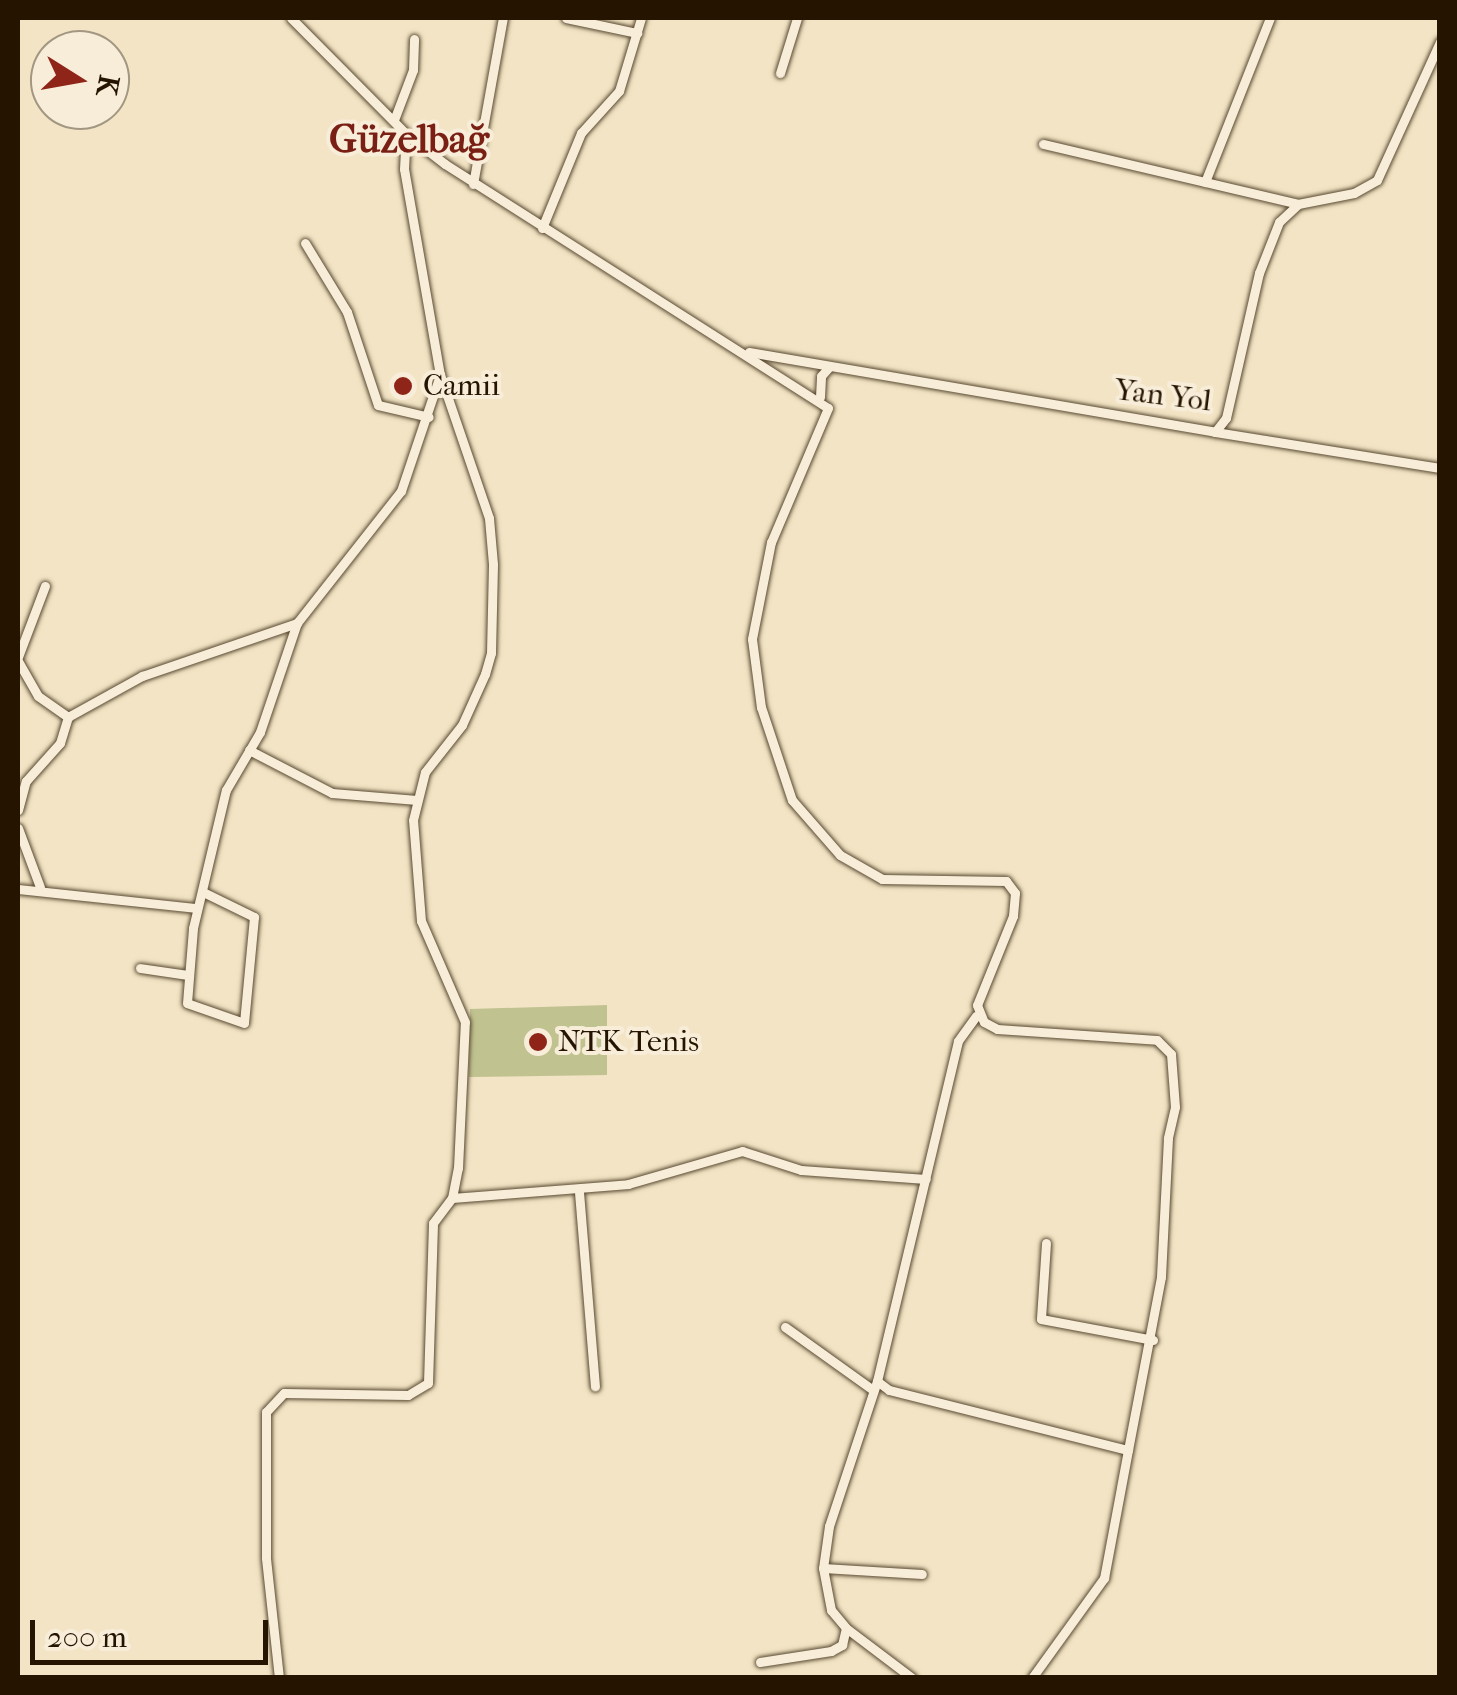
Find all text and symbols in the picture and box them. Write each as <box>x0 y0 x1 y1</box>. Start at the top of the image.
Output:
north arrow <box>30 30 130 130</box>
text: K <box>90 72 126 99</box>
district label: Güzelbağ <box>329 115 489 163</box>
place label: Camii <box>423 368 500 404</box>
street label: Yan Yol <box>1113 372 1213 420</box>
marker: Camii <box>392 375 414 397</box>
place label: NTK Tenis <box>558 1024 699 1060</box>
marker: NTK Tenis <box>527 1031 549 1053</box>
scale bar <box>35 1600 272 1662</box>
text: 200 m <box>47 1620 127 1655</box>

